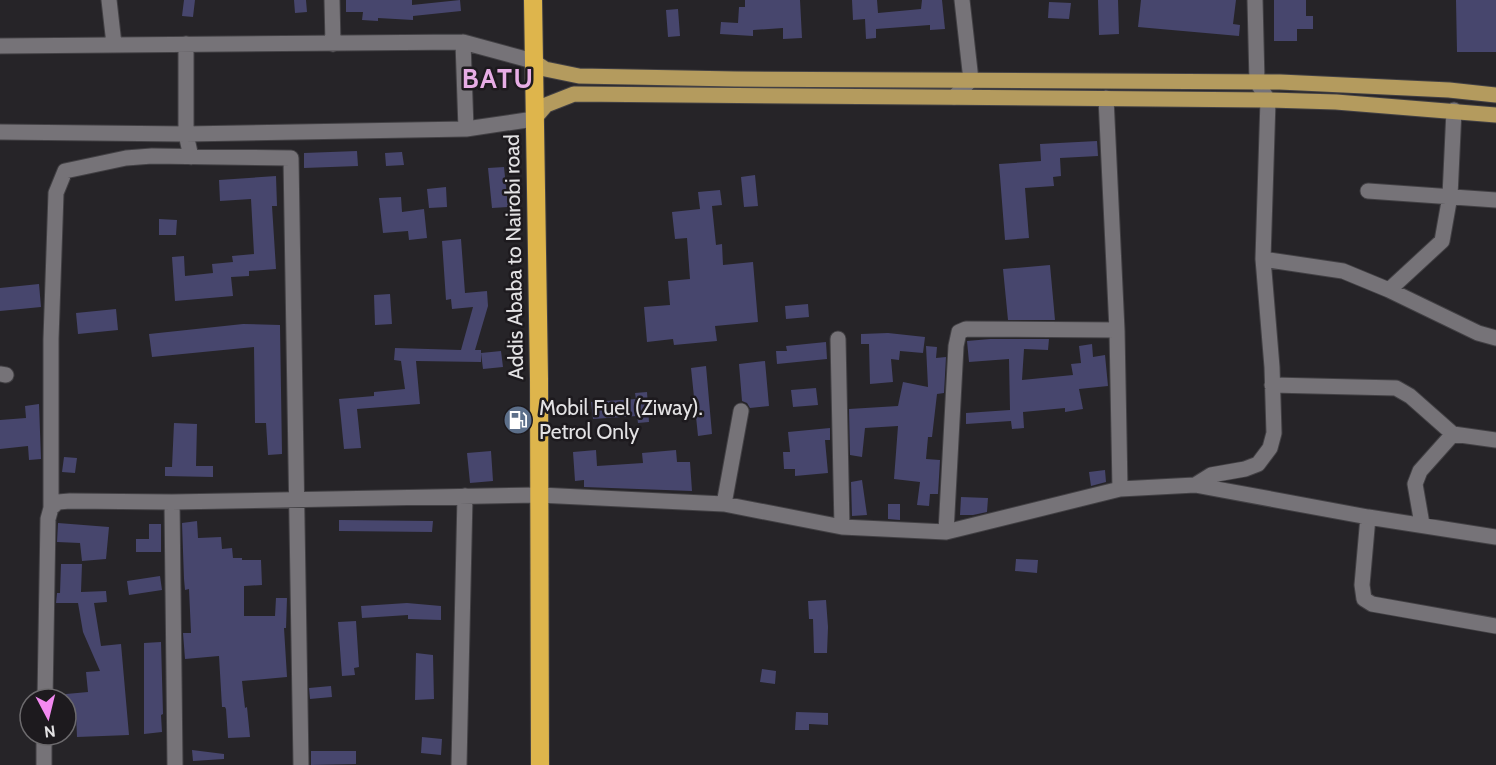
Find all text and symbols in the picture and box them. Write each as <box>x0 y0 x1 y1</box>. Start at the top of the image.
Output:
district label: BATU <box>462 62 534 95</box>
street label: Addis Ababa to Nairobi road <box>499 134 528 380</box>
place label: Mobil Fuel (Ziway). Petrol Only <box>539 395 703 444</box>
fuel station icon: Mobil Fuel (Ziway). Petrol Only <box>502 404 534 436</box>
north arrow <box>18 687 78 747</box>
text: N <box>43 721 57 742</box>

